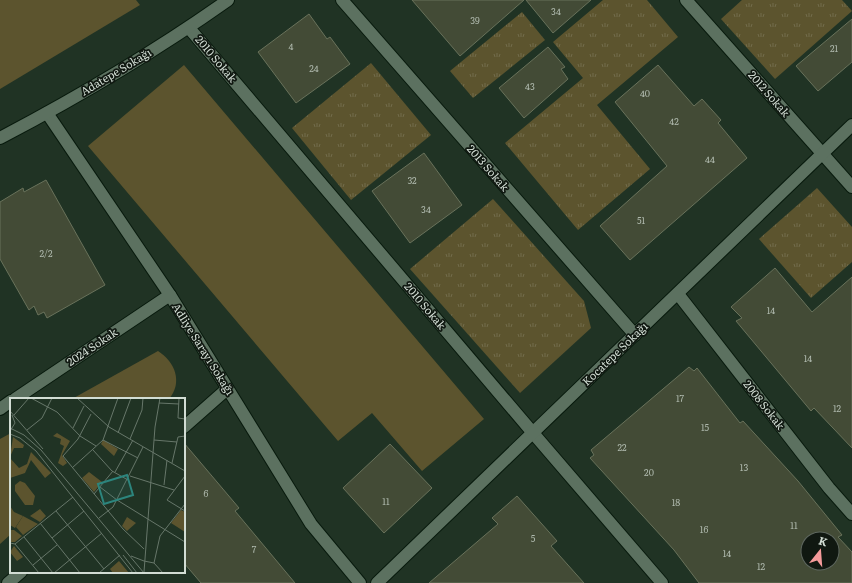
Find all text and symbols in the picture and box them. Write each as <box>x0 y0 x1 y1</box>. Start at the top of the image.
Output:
house number: 34 <box>551 4 561 18</box>
house number: 39 <box>470 13 480 27</box>
street label: 2010 Sokak <box>192 31 241 86</box>
house number: 4 <box>289 39 294 53</box>
house number: 21 <box>830 41 838 55</box>
street label: Adatepe Sokağı <box>77 43 154 99</box>
house number: 24 <box>309 61 319 75</box>
street label: 2012 Sokak <box>745 67 794 120</box>
house number: 43 <box>525 79 535 93</box>
house number: 40 <box>640 86 650 100</box>
house number: 42 <box>669 114 679 128</box>
street label: 2013 Sokak <box>464 141 514 194</box>
house number: 44 <box>705 152 715 166</box>
house number: 32 <box>407 173 417 187</box>
house number: 34 <box>421 202 431 216</box>
house number: 51 <box>637 213 645 227</box>
house number: 2/2 <box>40 246 53 260</box>
street label: 2010 Sokak <box>401 278 450 333</box>
street label: Adliye Sarayı Sokağı <box>169 299 239 398</box>
house number: 14 <box>767 303 775 317</box>
street label: Kocatepe Sokağı <box>578 318 651 389</box>
street label: 2024 Sokak <box>63 323 120 369</box>
house number: 14 <box>804 351 812 365</box>
street label: 2008 Sokak <box>740 376 789 433</box>
house number: 17 <box>676 391 684 405</box>
inset map <box>10 398 185 573</box>
house number: 12 <box>833 401 842 415</box>
house number: 15 <box>701 420 710 434</box>
house number: 22 <box>617 440 627 454</box>
house number: 13 <box>740 460 748 474</box>
house number: 20 <box>644 465 654 479</box>
house number: 6 <box>204 486 209 500</box>
house number: 11 <box>382 494 390 508</box>
house number: 18 <box>672 495 680 509</box>
house number: 11 <box>790 518 798 532</box>
house number: 16 <box>700 522 708 536</box>
house number: 5 <box>531 531 536 545</box>
north arrow <box>800 531 840 571</box>
text: K <box>817 532 830 550</box>
house number: 7 <box>252 542 257 556</box>
house number: 14 <box>723 546 731 560</box>
house number: 12 <box>757 559 766 573</box>

